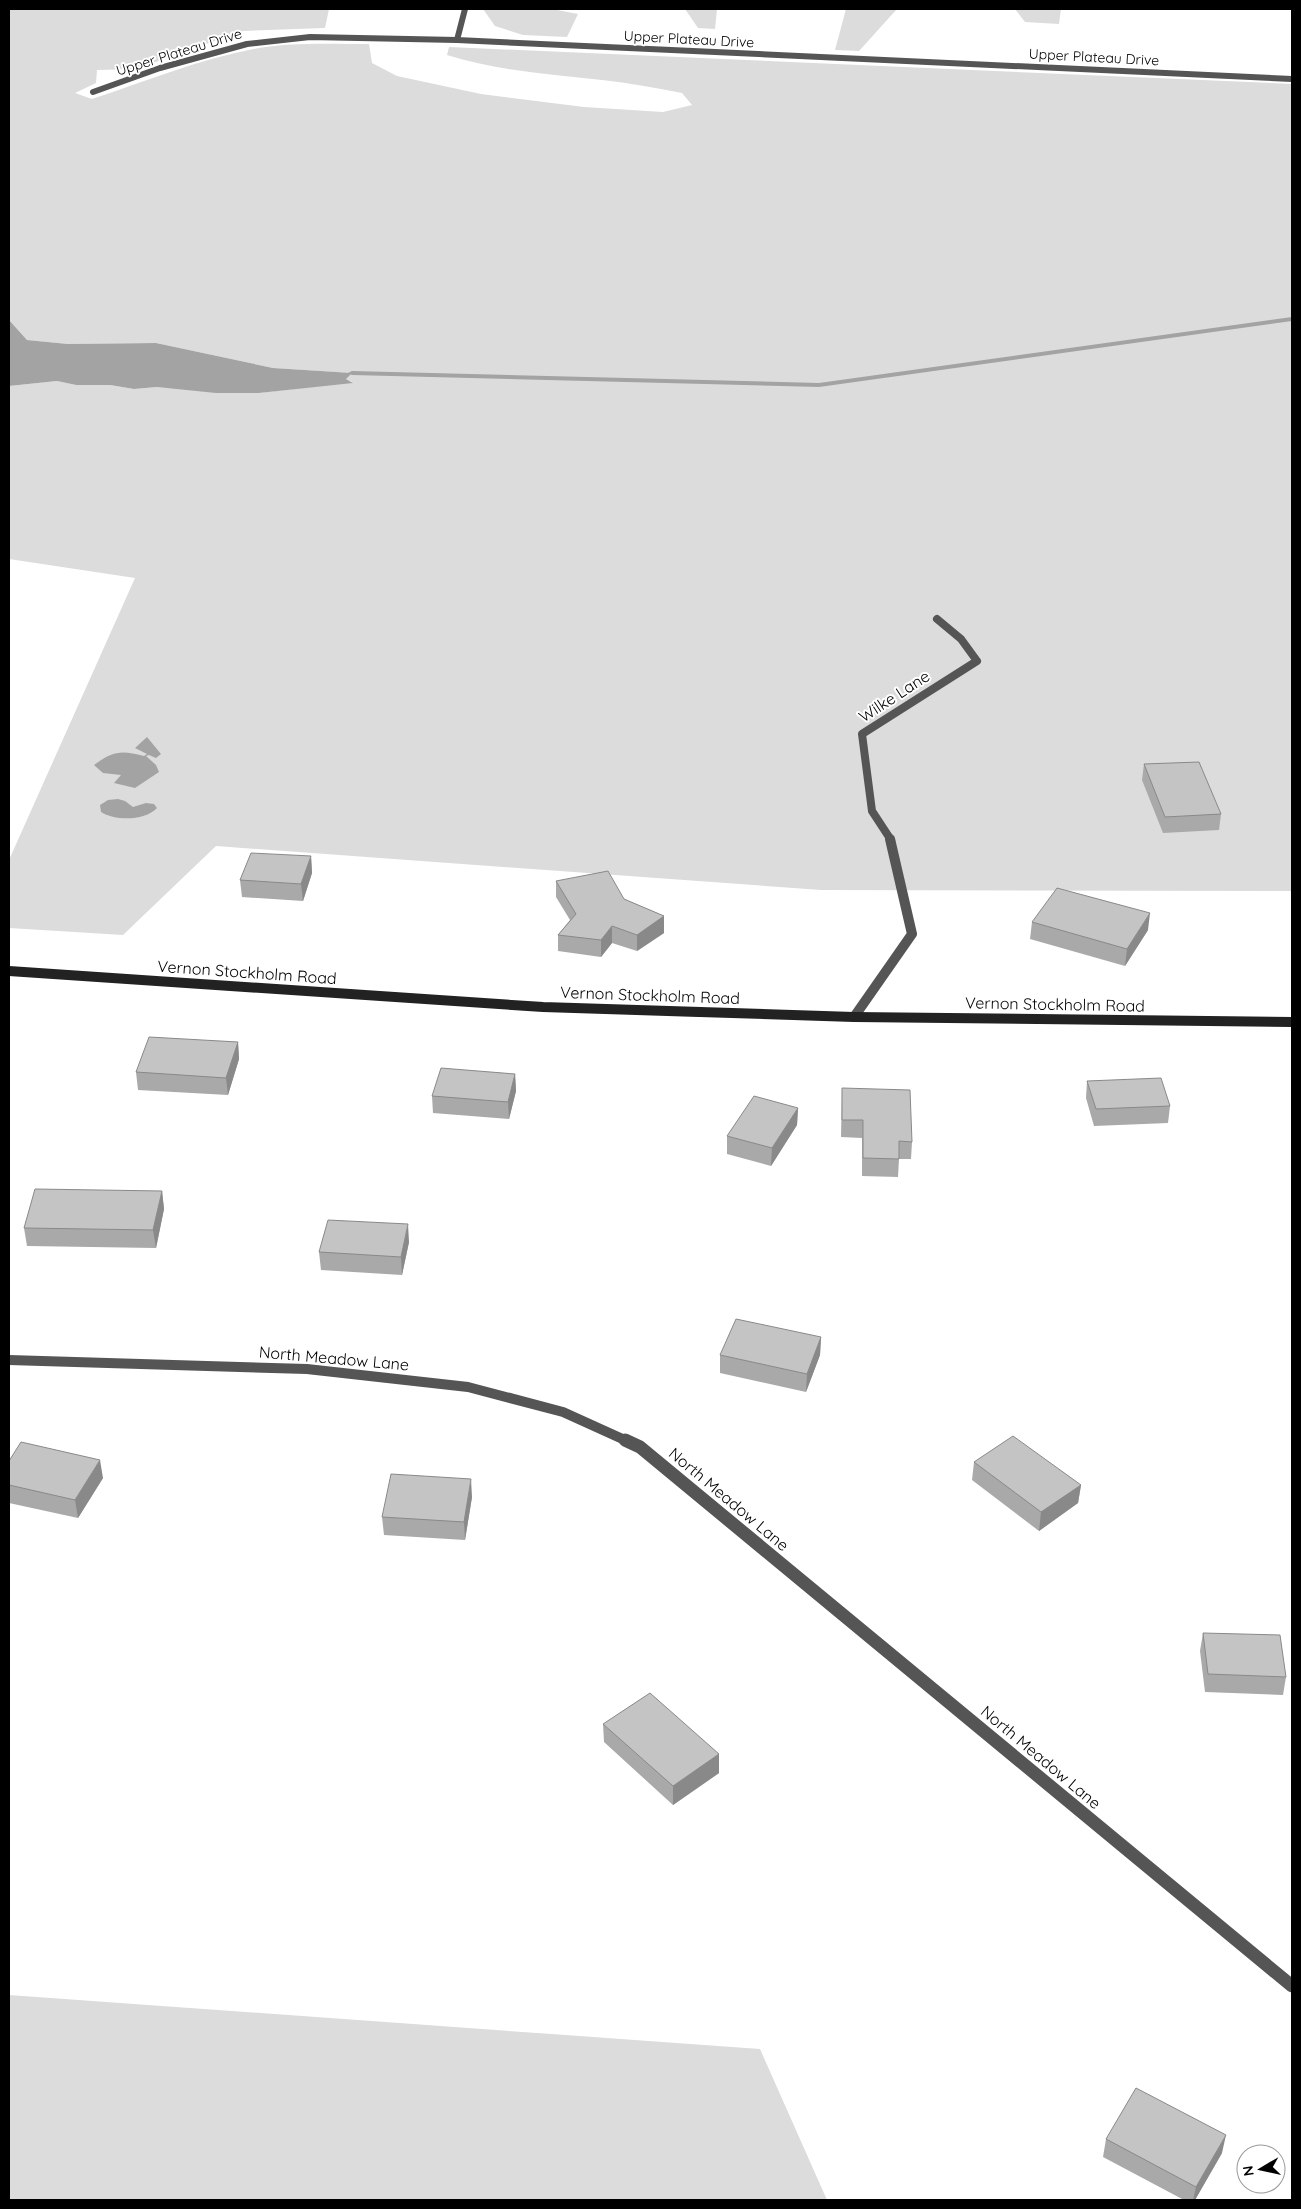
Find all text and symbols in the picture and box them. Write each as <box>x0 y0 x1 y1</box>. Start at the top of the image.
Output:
street label: Upper Plateau Drive <box>114 24 244 80</box>
street label: Upper Plateau Drive <box>623 27 755 51</box>
street label: Upper Plateau Drive <box>1028 45 1160 69</box>
street label: Wilke Lane <box>855 666 933 726</box>
street label: Vernon Stockholm Road <box>157 956 337 988</box>
street label: Vernon Stockholm Road <box>560 982 740 1008</box>
street label: Vernon Stockholm Road <box>965 992 1145 1016</box>
street label: North Meadow Lane <box>258 1341 410 1375</box>
street label: North Meadow Lane <box>665 1443 793 1555</box>
street label: North Meadow Lane <box>977 1701 1105 1813</box>
north arrow <box>1236 2144 1286 2194</box>
text: N <box>1238 2165 1258 2178</box>

